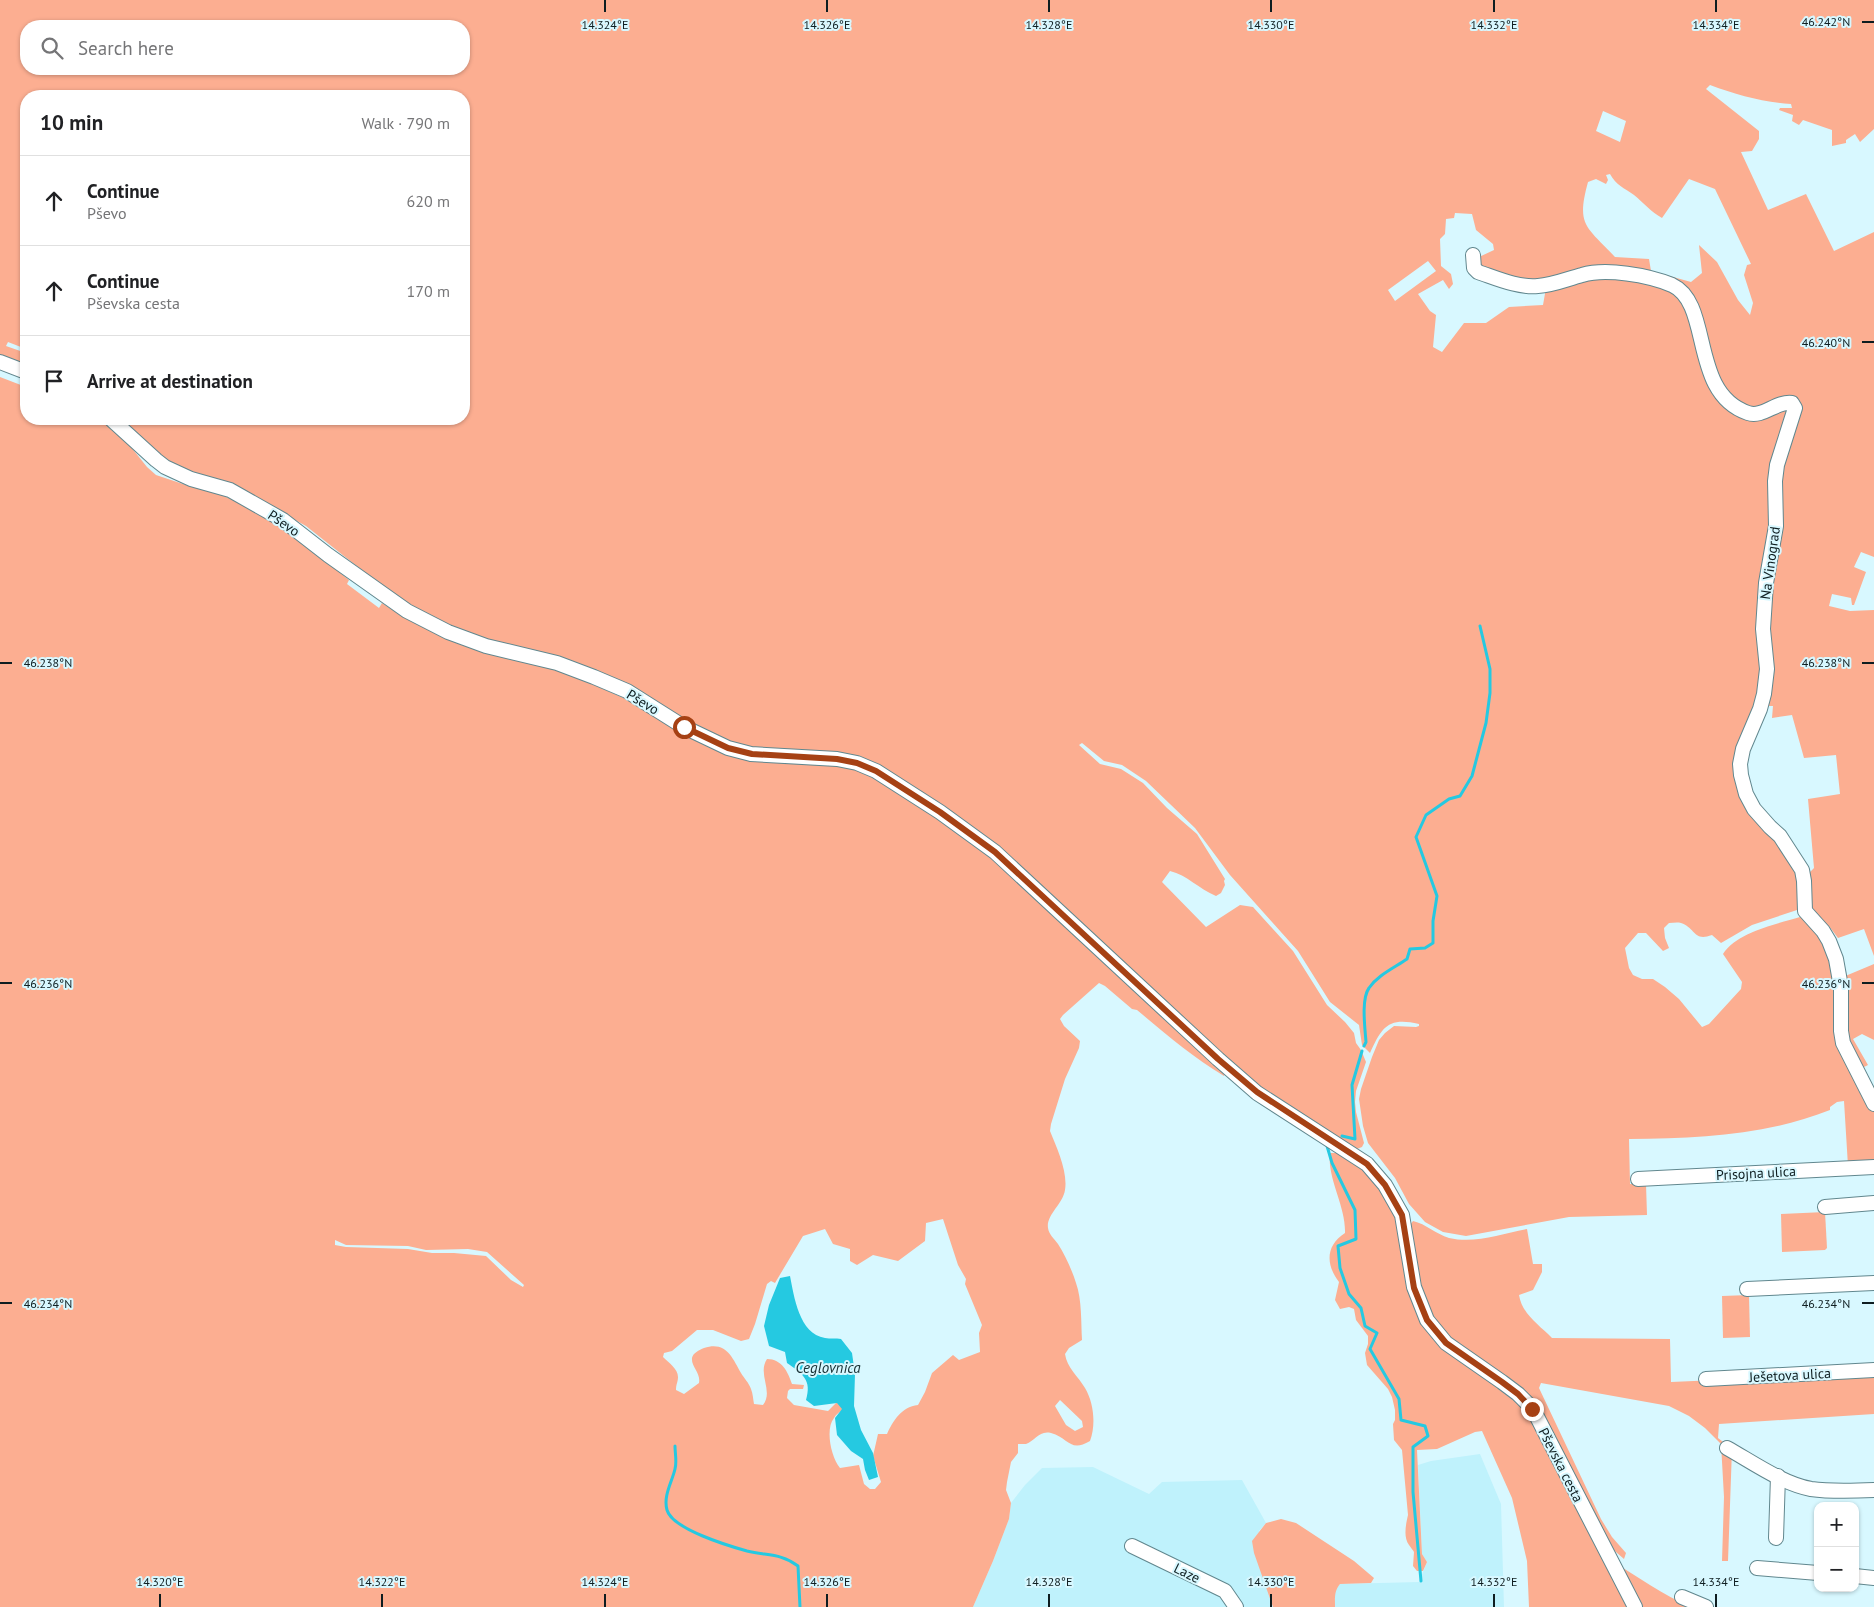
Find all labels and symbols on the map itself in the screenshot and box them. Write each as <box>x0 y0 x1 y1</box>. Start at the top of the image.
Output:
text: 46.242°N <box>1802 14 1850 29</box>
text: 14.324°E <box>582 17 628 32</box>
text: 14.326°E <box>804 17 850 32</box>
text: 14.328°E <box>1026 17 1072 32</box>
text: 14.330°E <box>1248 17 1294 32</box>
text: 14.332°E <box>1471 17 1517 32</box>
text: 14.334°E <box>1693 17 1739 32</box>
text: 46.240°N <box>1802 335 1850 350</box>
street label: Pševo <box>265 506 303 540</box>
street label: Na Vinograd <box>1756 525 1784 601</box>
text: 46.238°N <box>24 655 72 670</box>
text: 46.238°N <box>1802 655 1850 670</box>
street label: Pševo <box>624 685 662 719</box>
route start <box>673 716 696 739</box>
text: 46.236°N <box>24 976 72 991</box>
text: 46.236°N <box>1802 976 1850 991</box>
street label: Prisojna ulica <box>1716 1162 1796 1184</box>
text: 46.234°N <box>24 1296 72 1311</box>
text: 46.234°N <box>1802 1296 1850 1311</box>
water label: Ceglovnica <box>796 1358 861 1377</box>
street label: Ješetova ulica <box>1747 1364 1832 1386</box>
route end <box>1521 1398 1544 1421</box>
street label: Pševska cesta <box>1535 1425 1587 1505</box>
street label: Laze <box>1171 1559 1203 1587</box>
text: 14.320°E <box>137 1574 183 1589</box>
text: 14.322°E <box>359 1574 405 1589</box>
text: 14.324°E <box>582 1574 628 1589</box>
text: 14.326°E <box>804 1574 850 1589</box>
text: 14.328°E <box>1026 1574 1072 1589</box>
text: 14.330°E <box>1248 1574 1294 1589</box>
text: 14.332°E <box>1471 1574 1517 1589</box>
text: 14.334°E <box>1693 1574 1739 1589</box>

